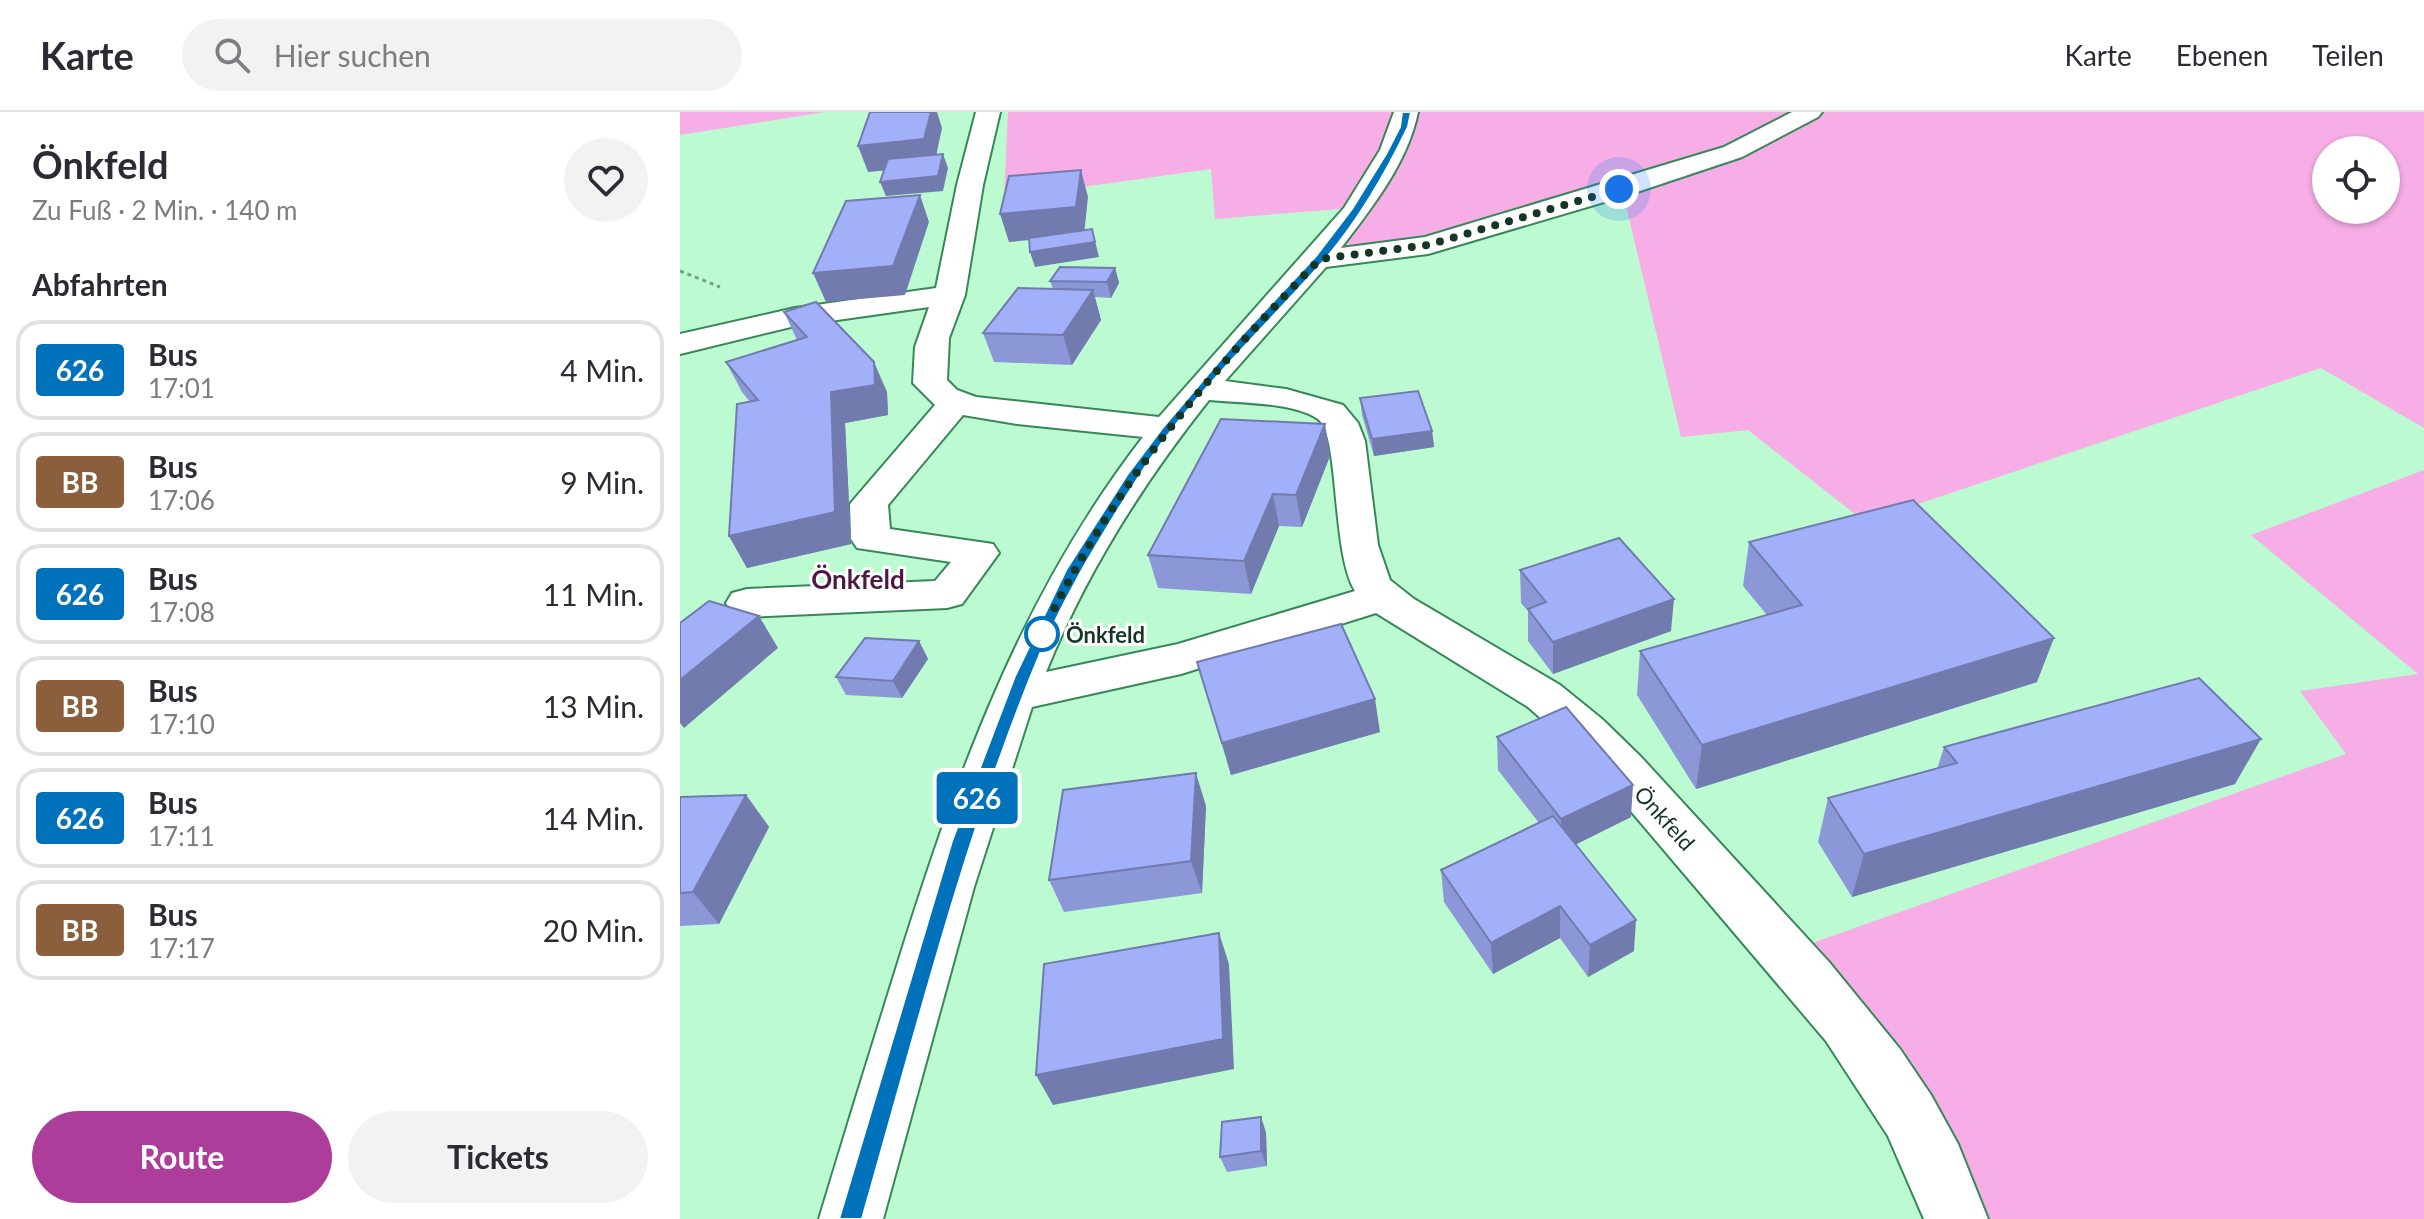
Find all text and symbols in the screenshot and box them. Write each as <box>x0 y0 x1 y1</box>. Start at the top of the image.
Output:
search box <box>182 19 742 91</box>
text: Karte <box>40 32 134 78</box>
icon: search <box>210 33 254 77</box>
text: Hier suchen <box>274 37 431 73</box>
text: Karte <box>2064 38 2132 72</box>
text: Ebenen <box>2176 38 2268 72</box>
text: Teilen <box>2312 38 2384 72</box>
map controls <box>2312 136 2400 224</box>
button: locate <box>2312 136 2400 224</box>
button: heart <box>564 138 648 222</box>
text: Önkfeld <box>32 141 169 187</box>
your location <box>1599 169 1639 209</box>
text: Zu Fuß · 2 Min. · 140 m <box>32 194 298 226</box>
text: Abfahrten <box>32 266 168 302</box>
text: Bus <box>148 336 198 372</box>
text: 4 Min. <box>560 352 644 388</box>
text: 626 <box>56 353 104 387</box>
text: 17:01 <box>148 372 215 404</box>
text: Bus <box>148 448 198 484</box>
text: 9 Min. <box>560 464 644 500</box>
text: BB <box>62 465 98 499</box>
text: 17:06 <box>148 484 215 516</box>
text: Bus <box>148 560 198 596</box>
district label: Önkfeld <box>811 563 905 595</box>
text: 11 Min. <box>543 576 644 612</box>
text: 626 <box>56 577 104 611</box>
text: 17:08 <box>148 596 215 628</box>
marker: Önkfeld <box>1025 617 1059 651</box>
place label: Önkfeld <box>1066 621 1145 648</box>
text: Bus <box>148 672 198 708</box>
text: 13 Min. <box>543 688 644 724</box>
text: BB <box>62 689 98 723</box>
text: 17:10 <box>148 708 215 740</box>
line badge: 626 <box>931 772 1023 824</box>
street label: Önkfeld <box>1629 780 1701 856</box>
text: 626 <box>953 781 1001 815</box>
text: Bus <box>148 784 198 820</box>
text: 14 Min. <box>543 800 644 836</box>
text: 626 <box>56 801 104 835</box>
text: 17:11 <box>148 820 215 852</box>
text: Bus <box>148 896 198 932</box>
text: 20 Min. <box>543 912 644 948</box>
text: BB <box>62 913 98 947</box>
text: 17:17 <box>148 932 215 964</box>
button: Route <box>32 1111 332 1203</box>
button: Tickets <box>348 1111 648 1203</box>

